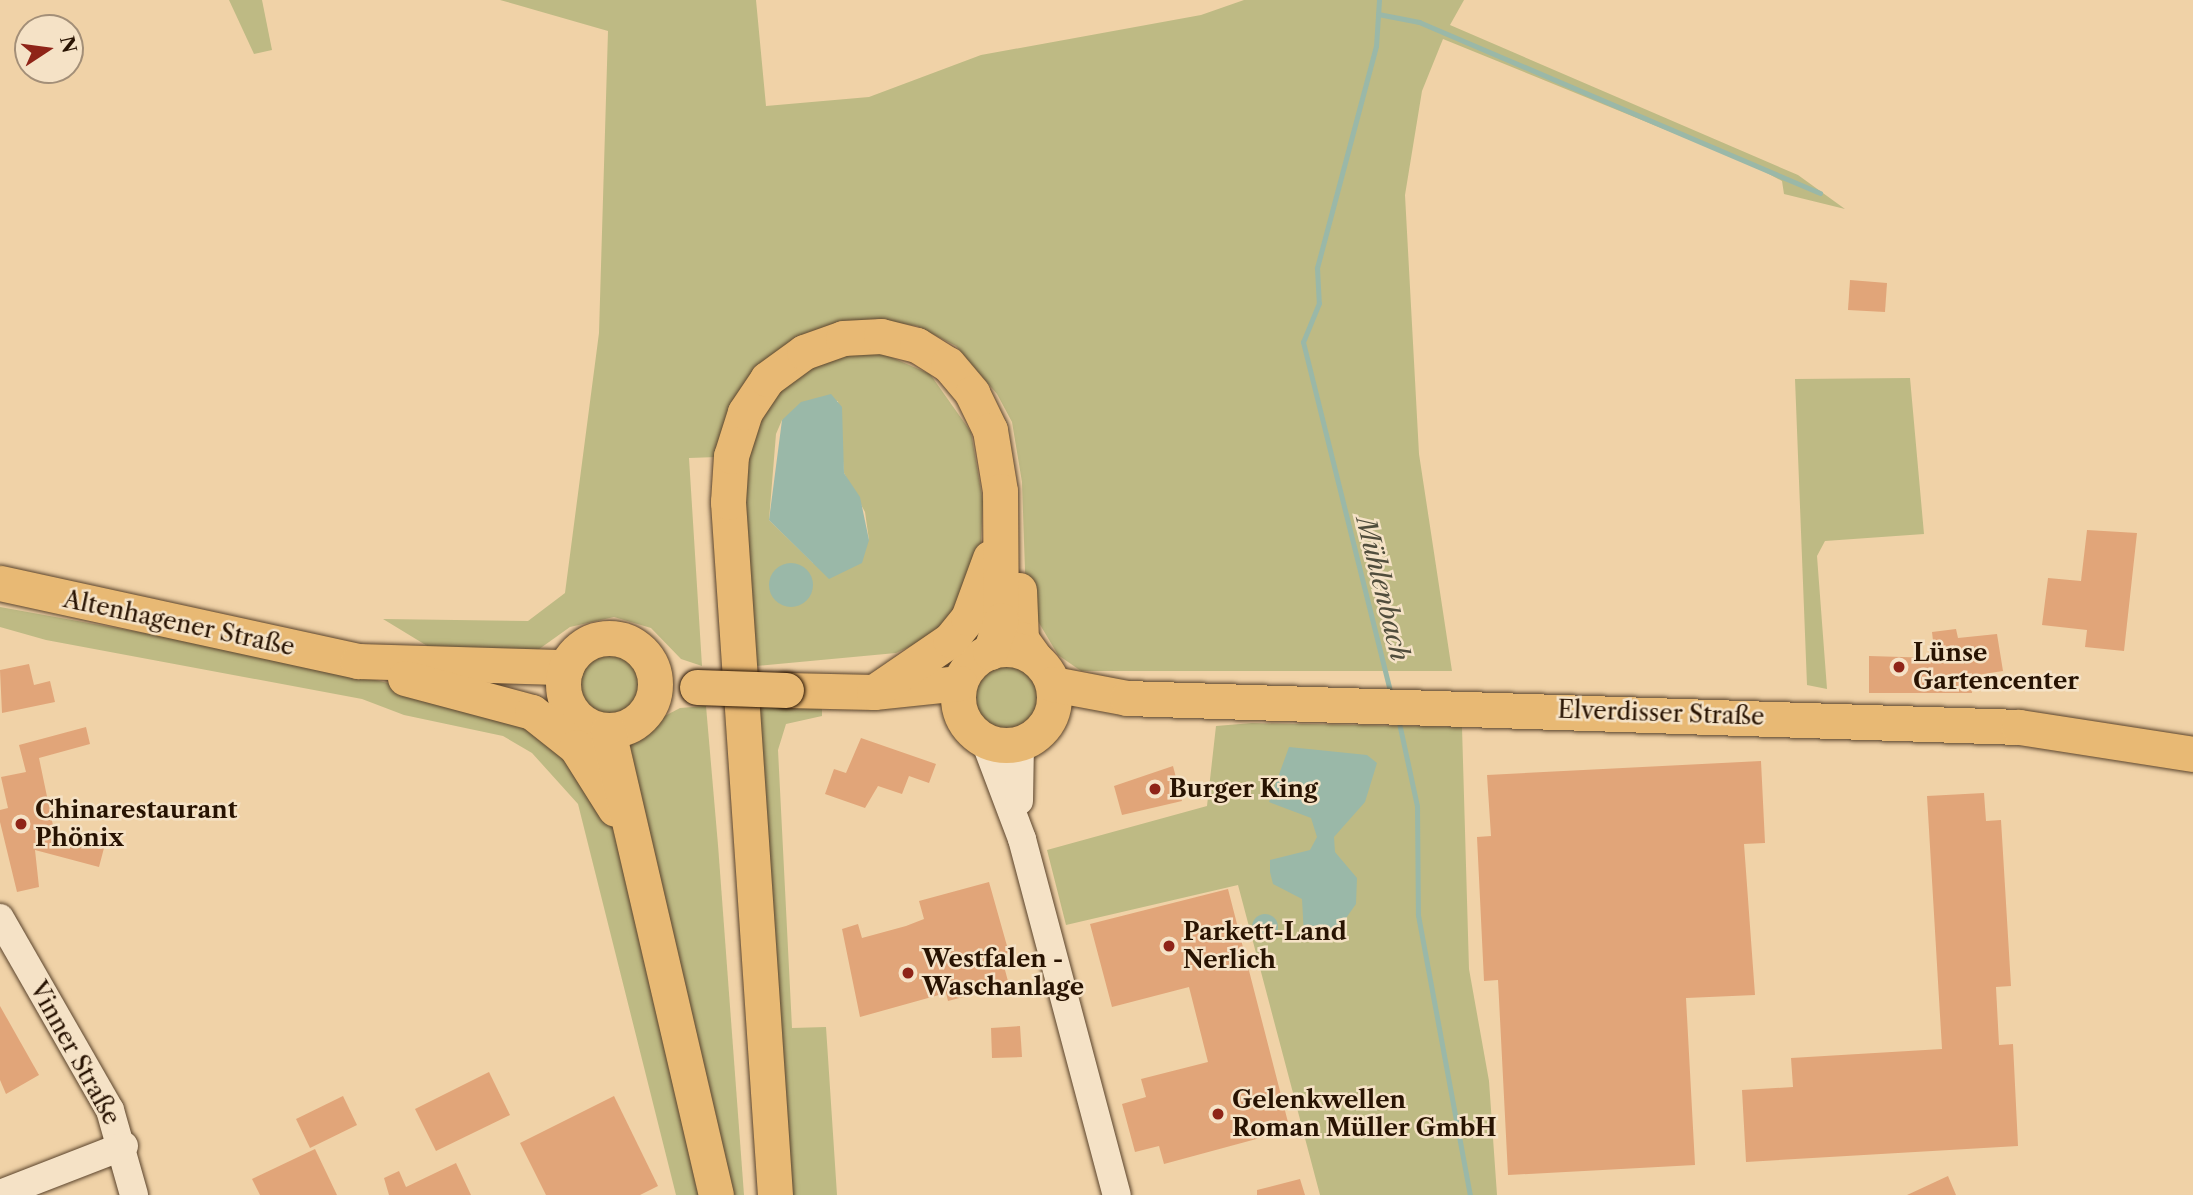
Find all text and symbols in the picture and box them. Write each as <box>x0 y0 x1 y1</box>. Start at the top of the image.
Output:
north arrow <box>14 14 84 84</box>
text: N <box>55 34 81 55</box>
water label: Mühlenbach <box>1349 513 1415 665</box>
street label: Altenhagener Straße <box>61 584 297 662</box>
place label: Lünse Gartencenter <box>1913 639 2079 695</box>
marker: Lünse Gartencenter <box>1891 659 1907 675</box>
street label: Elverdisser Straße <box>1557 695 1765 731</box>
place label: Burger King <box>1169 775 1318 803</box>
marker: Burger King <box>1147 781 1163 797</box>
place label: Chinarestaurant Phönix <box>35 796 237 852</box>
marker: Chinarestaurant Phönix <box>13 816 29 832</box>
place label: Parkett-Land Nerlich <box>1183 918 1347 974</box>
marker: Parkett-Land Nerlich <box>1161 938 1177 954</box>
place label: Westfalen - Waschanlage <box>922 945 1084 1001</box>
marker: Westfalen - Waschanlage <box>900 965 916 981</box>
street label: Vinner Straße <box>24 976 126 1130</box>
place label: Gelenkwellen Roman Müller GmbH <box>1232 1086 1497 1142</box>
marker: Gelenkwellen Roman Müller GmbH <box>1210 1106 1226 1122</box>

